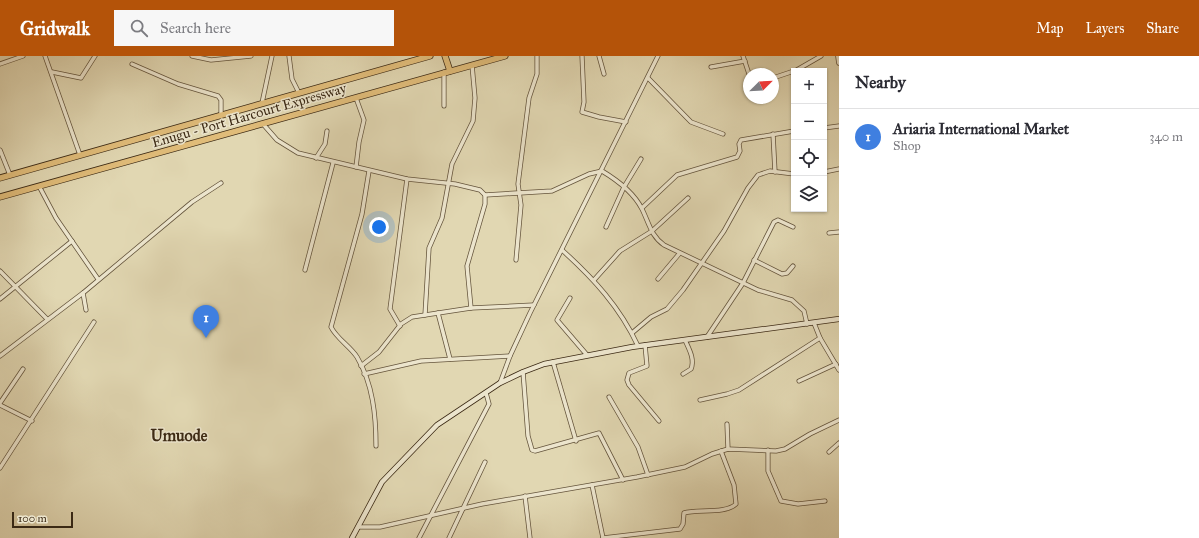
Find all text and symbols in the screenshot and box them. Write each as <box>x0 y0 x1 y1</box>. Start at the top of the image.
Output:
search box <box>114 10 394 46</box>
text: Gridwalk <box>20 17 90 40</box>
icon: search <box>128 17 150 39</box>
text: Search here <box>160 19 231 37</box>
text: Map <box>1036 20 1064 37</box>
text: Layers <box>1086 20 1124 37</box>
text: Share <box>1146 20 1179 37</box>
north arrow <box>743 68 779 104</box>
map controls <box>791 68 827 212</box>
button: + <box>791 68 827 104</box>
text: Nearby <box>855 72 906 93</box>
street label: Enugu - Port Harcourt Expressway <box>150 79 349 151</box>
button: − <box>791 104 827 140</box>
text: Ariaria International Market <box>893 120 1069 138</box>
text: 1 <box>865 129 871 145</box>
text: 340 m <box>1149 129 1183 145</box>
text: Shop <box>893 138 921 154</box>
button: locate <box>791 140 827 176</box>
button: layers <box>791 176 827 212</box>
your location <box>369 217 389 237</box>
pin: 1 <box>193 305 219 338</box>
district label: Umuode <box>151 426 208 445</box>
scale bar <box>12 510 73 529</box>
text: 100 m <box>18 512 47 525</box>

